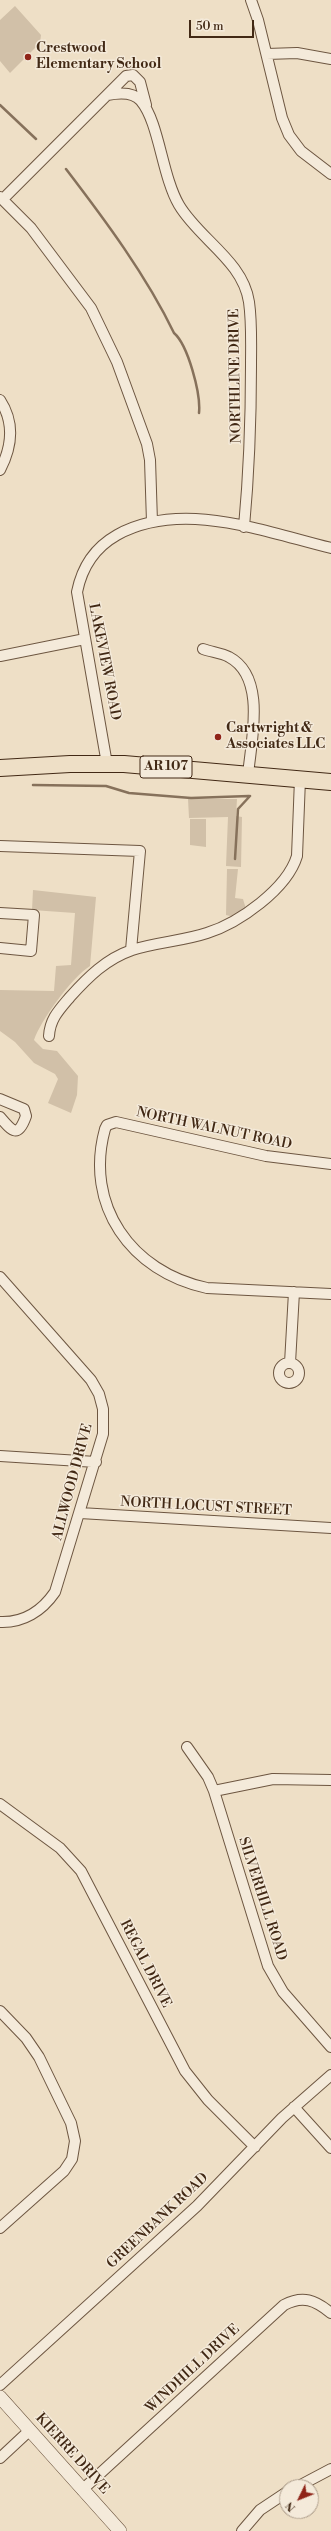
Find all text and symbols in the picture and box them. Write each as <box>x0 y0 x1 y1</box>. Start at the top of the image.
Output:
scale bar <box>191 12 256 38</box>
text: 50 m <box>196 19 224 34</box>
place label: Crestwood Elementary School <box>36 41 161 74</box>
marker: Crestwood Elementary School <box>23 52 33 62</box>
street label: NORTHLINE DRIVE <box>226 308 246 444</box>
street label: LAKEVIEW ROAD <box>84 602 124 722</box>
place label: Cartwright & Associates LLC <box>226 721 325 754</box>
marker: Cartwright & Associates LLC <box>213 732 223 742</box>
road number: AR 107 <box>140 756 192 778</box>
street label: NORTH WALNUT ROAD <box>135 1104 293 1154</box>
street label: ALLWOOD DRIVE <box>49 1422 97 1542</box>
street label: NORTH LOCUST STREET <box>120 1494 292 1520</box>
street label: SILVERHILL ROAD <box>234 1835 290 1963</box>
street label: REGAL DRIVE <box>116 1917 174 2011</box>
street label: GREENBANK ROAD <box>104 2170 212 2272</box>
street label: WINDHILL DRIVE <box>142 2321 244 2417</box>
street label: KIERRE DRIVE <box>31 2410 113 2498</box>
north arrow <box>279 2479 319 2519</box>
text: N <box>283 2499 299 2514</box>

